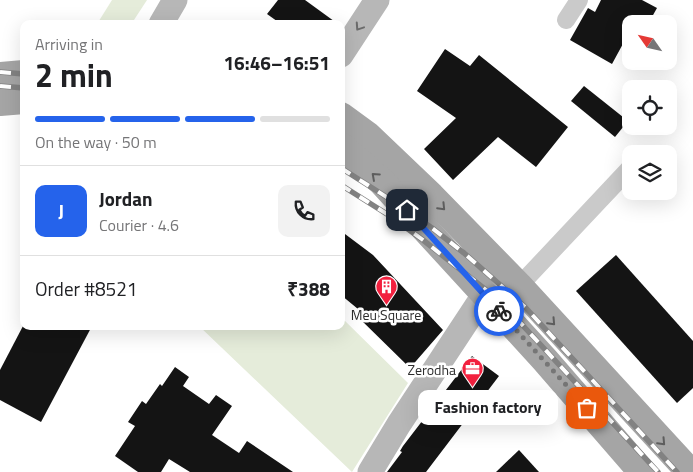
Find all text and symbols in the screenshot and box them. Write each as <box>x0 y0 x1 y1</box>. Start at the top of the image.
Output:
north arrow <box>622 15 678 70</box>
map controls <box>622 15 677 200</box>
one-way arrow <box>356 22 366 31</box>
text: Arriving in <box>35 32 103 56</box>
text: 16:46–16:51 <box>223 48 330 77</box>
text: 2 min <box>35 51 113 99</box>
button: locate <box>622 80 677 135</box>
text: On the way · 50 m <box>35 130 157 154</box>
button: layers <box>622 145 677 200</box>
one-way arrow <box>372 173 381 182</box>
text: Jordan <box>99 184 152 213</box>
button: phone <box>278 185 330 237</box>
pin <box>386 189 428 231</box>
text: J <box>58 196 64 225</box>
icon: home <box>393 196 421 224</box>
one-way arrow <box>436 201 445 210</box>
text: Courier · 4.6 <box>99 213 179 237</box>
text: Order #8521 <box>35 274 137 303</box>
text: ₹388 <box>287 274 330 303</box>
building icon: Meu Square <box>374 274 398 305</box>
courier <box>474 286 524 336</box>
icon: bike <box>485 297 513 325</box>
place label: Meu Square <box>351 304 421 325</box>
one-way arrow <box>546 316 555 325</box>
office icon: Zerodha <box>460 357 484 388</box>
place label: Zerodha <box>408 359 456 380</box>
pin <box>566 387 608 429</box>
callout: Fashion factory <box>417 390 557 426</box>
icon: bag <box>573 394 601 422</box>
text: Fashion factory <box>434 395 542 419</box>
one-way arrow <box>656 436 665 445</box>

